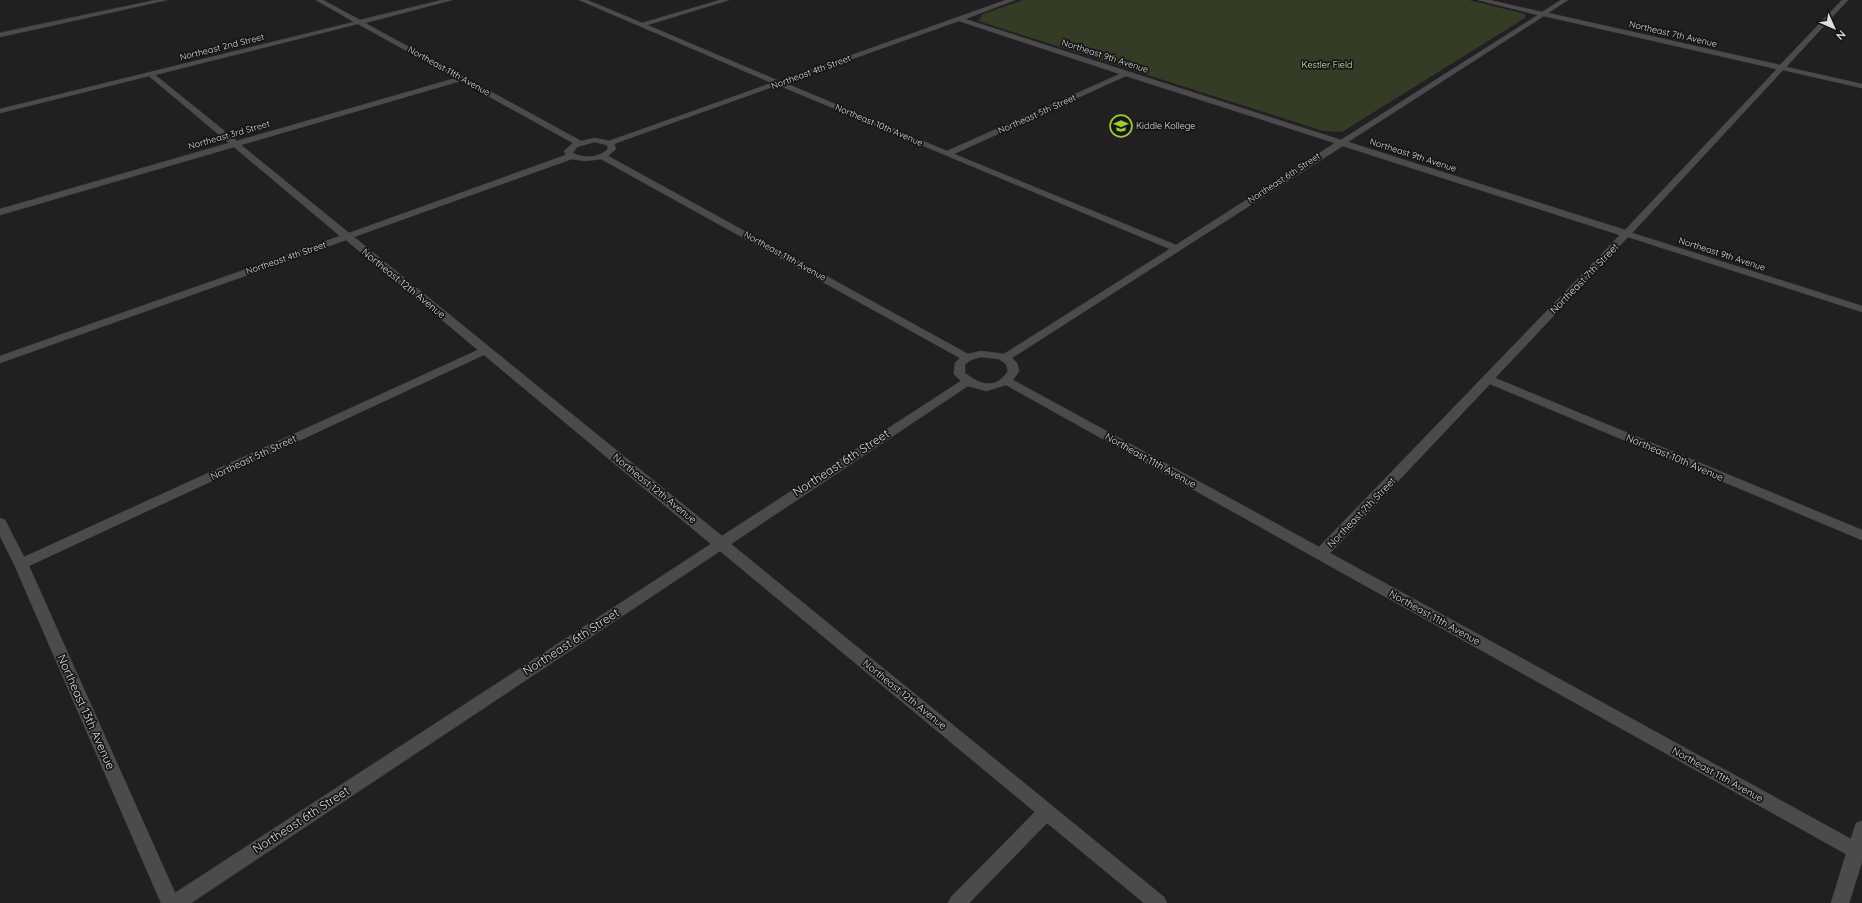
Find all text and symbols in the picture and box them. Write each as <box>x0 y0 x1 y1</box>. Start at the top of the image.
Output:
north arrow <box>1814 8 1854 48</box>
street label: Northeast 7th Avenue <box>1628 18 1718 49</box>
text: N <box>1833 27 1849 43</box>
street label: Northeast 2nd Street <box>179 31 265 62</box>
street label: Northeast 9th Avenue <box>1060 36 1150 75</box>
street label: Northeast 11th Avenue <box>406 43 492 98</box>
street label: Northeast 4th Street <box>770 52 852 91</box>
park label: Kestler Field <box>1302 59 1352 70</box>
street label: Northeast 5th Street <box>996 91 1077 136</box>
street label: Northeast 10th Avenue <box>834 101 925 148</box>
school or university icon: Kiddle Kollege <box>1108 113 1134 139</box>
street label: Northeast 3rd Street <box>187 118 271 151</box>
place label: Kiddle Kollege <box>1136 120 1195 131</box>
street label: Northeast 9th Avenue <box>1368 135 1458 174</box>
street label: Northeast 6th Street <box>1246 150 1322 205</box>
street label: Northeast 11th Avenue <box>742 228 828 283</box>
street label: Northeast 9th Avenue <box>1677 234 1767 273</box>
street label: Northeast 4th Street <box>244 239 327 276</box>
street label: Northeast 7th Street <box>1547 240 1622 316</box>
street label: Northeast 12th Avenue <box>359 246 448 321</box>
street label: Northeast 6th Street <box>790 426 892 499</box>
street label: Northeast 11th Avenue <box>1103 430 1199 491</box>
street label: Northeast 10th Avenue <box>1624 431 1726 484</box>
street label: Northeast 5th Street <box>208 432 299 483</box>
street label: Northeast 12th Avenue <box>610 451 699 526</box>
street label: Northeast 7th Street <box>1324 474 1399 550</box>
street label: Northeast 11th Avenue <box>1387 587 1483 648</box>
street label: Northeast 6th Street <box>520 605 622 678</box>
street label: Northeast 13th Avenue <box>54 652 119 772</box>
street label: Northeast 12th Avenue <box>860 657 949 732</box>
street label: Northeast 11th Avenue <box>1670 744 1766 805</box>
street label: Northeast 6th Street <box>250 783 352 856</box>

